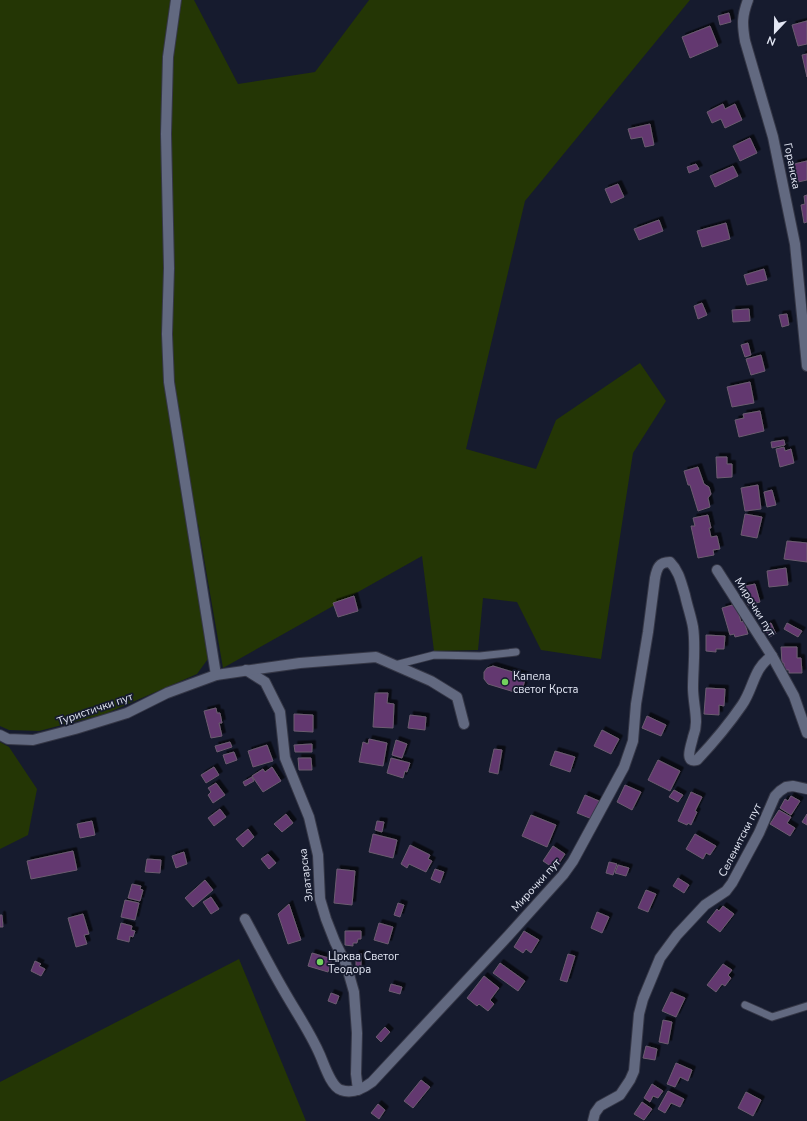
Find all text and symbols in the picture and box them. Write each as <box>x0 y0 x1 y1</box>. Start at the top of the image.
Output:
north arrow <box>755 12 795 52</box>
text: N <box>765 32 778 49</box>
street label: Горанска <box>780 142 804 190</box>
street label: Мирочки пут <box>731 575 779 639</box>
place label: Капела светог Крста <box>513 669 579 697</box>
marker: Капела светог Крста <box>500 677 510 687</box>
street label: Туристички пут <box>55 689 135 729</box>
street label: Селенитски пут <box>715 801 765 879</box>
street label: Златарска <box>295 847 317 902</box>
street label: Мирочки пут <box>508 855 564 915</box>
place label: Црква Светог Теодора <box>328 949 399 977</box>
marker: Црква Светог Теодора <box>315 957 325 967</box>

